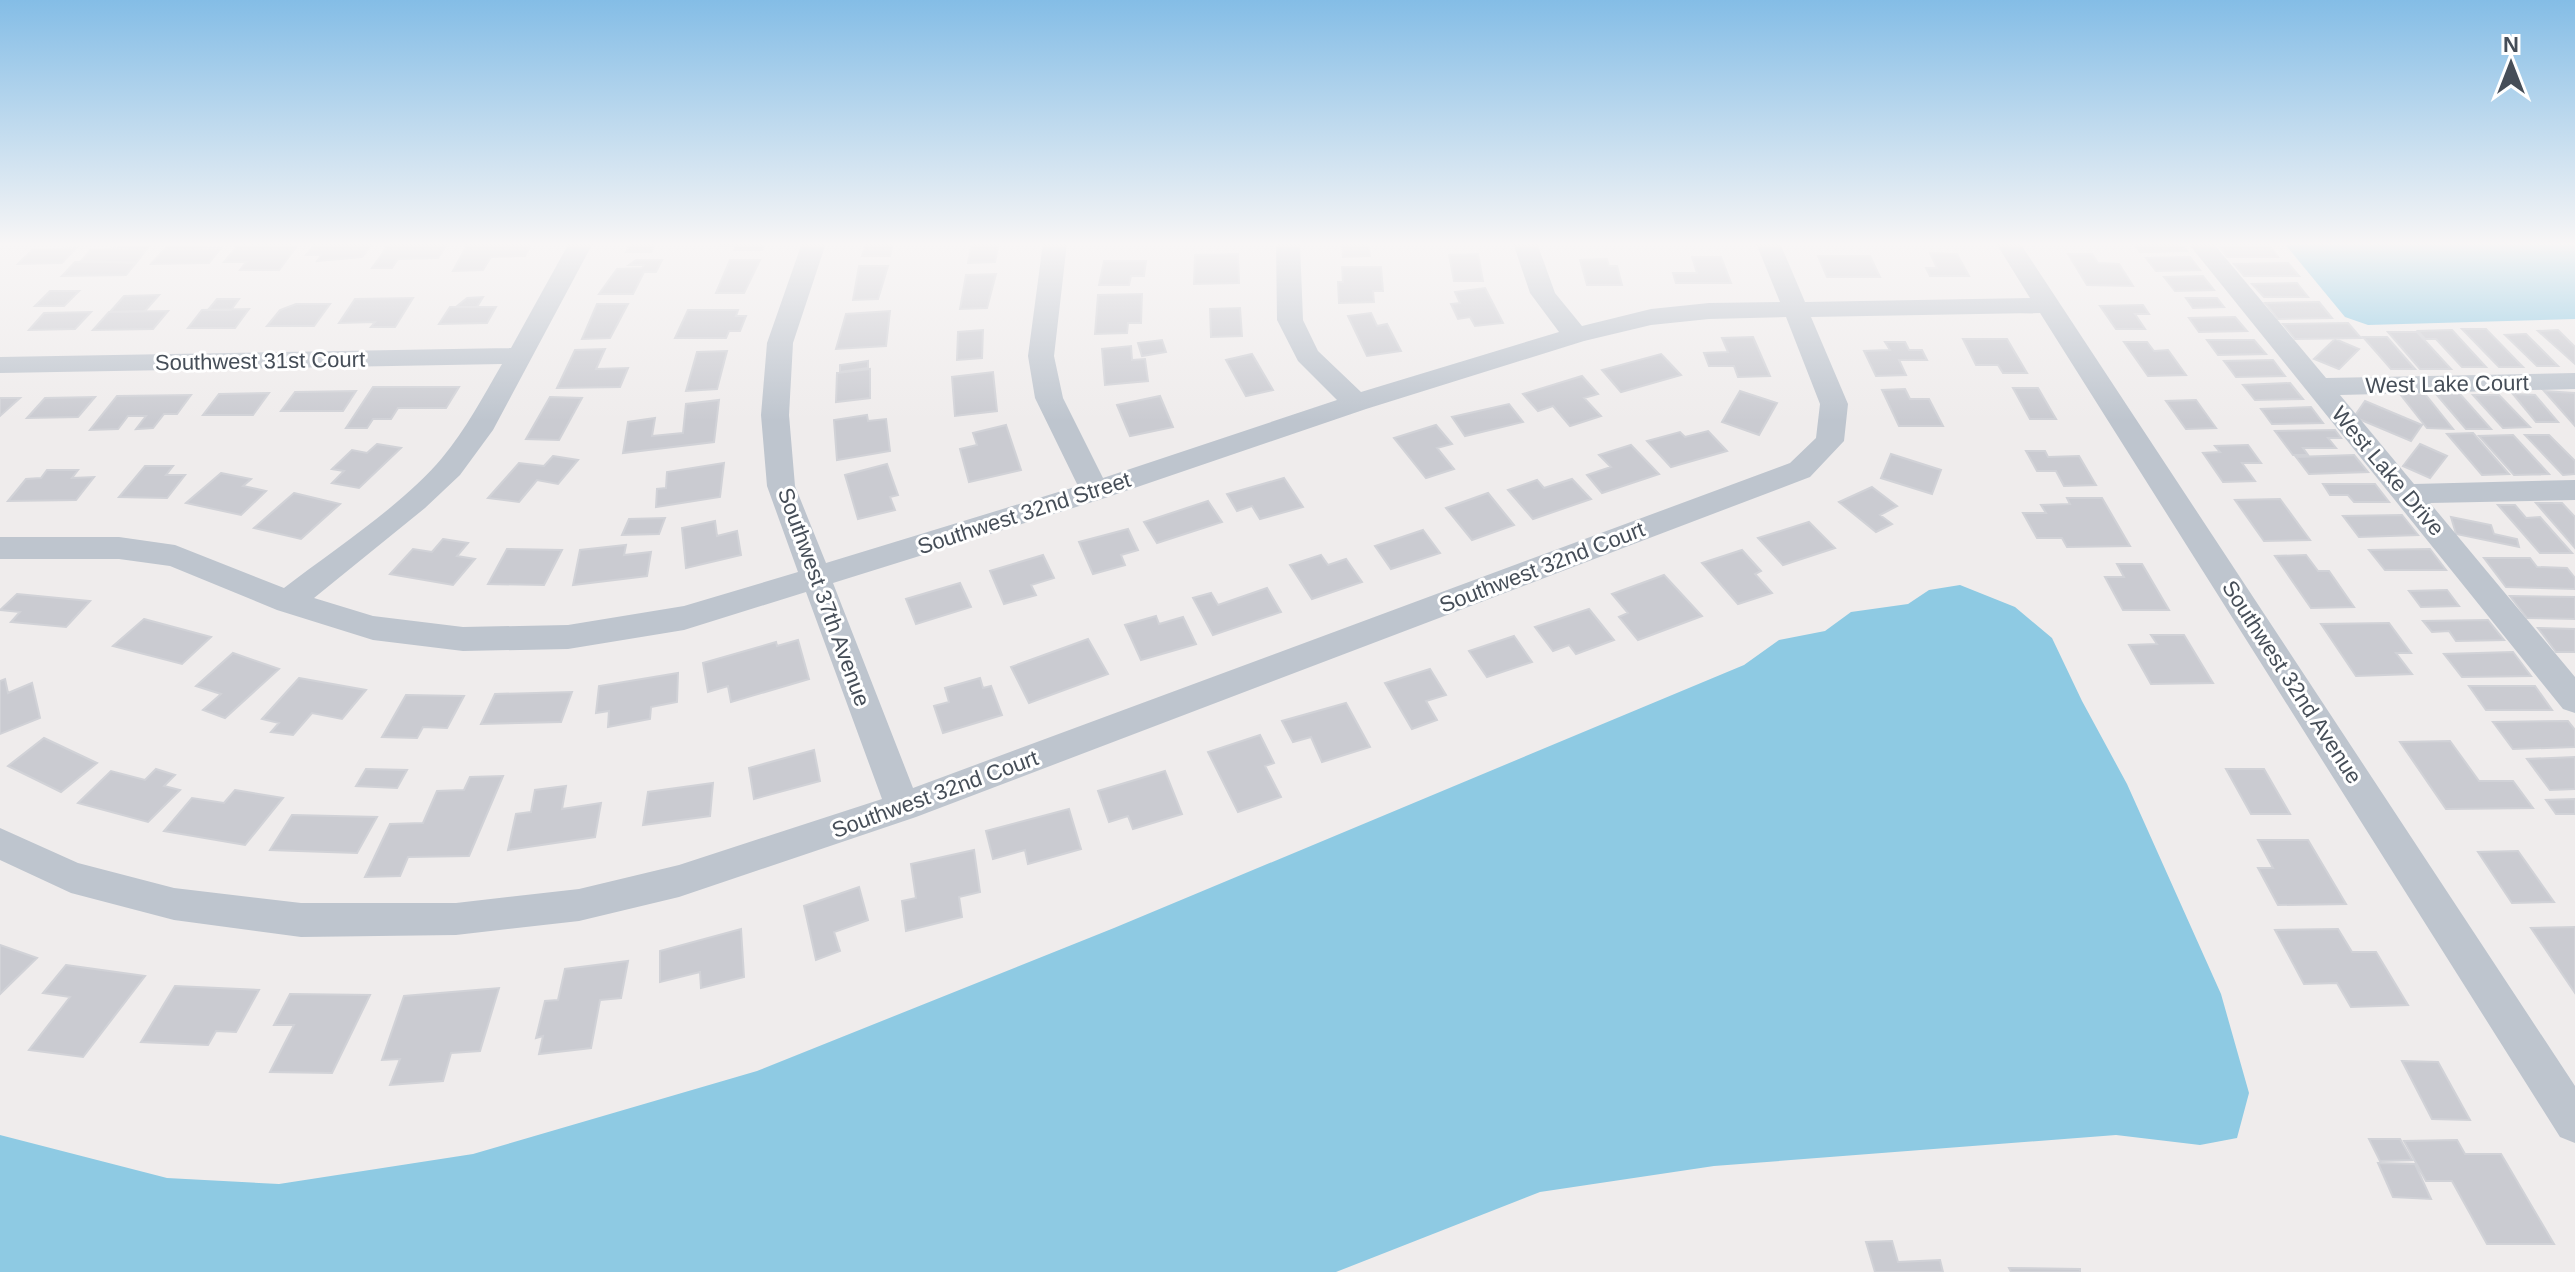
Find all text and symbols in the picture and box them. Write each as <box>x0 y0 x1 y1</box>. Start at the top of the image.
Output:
north arrow <box>2471 24 2551 104</box>
text: N <box>2503 32 2519 57</box>
street label: Southwest 31st Court <box>155 347 365 375</box>
street label: West Lake Court <box>2365 370 2529 398</box>
street label: West Lake Drive <box>2327 401 2449 541</box>
street label: Southwest 32nd Street <box>914 467 1134 559</box>
street label: Southwest 37th Avenue <box>773 484 875 710</box>
street label: Southwest 32nd Court <box>1436 516 1648 618</box>
street label: Southwest 32nd Avenue <box>2217 576 2367 788</box>
street label: Southwest 32nd Court <box>828 745 1042 843</box>

